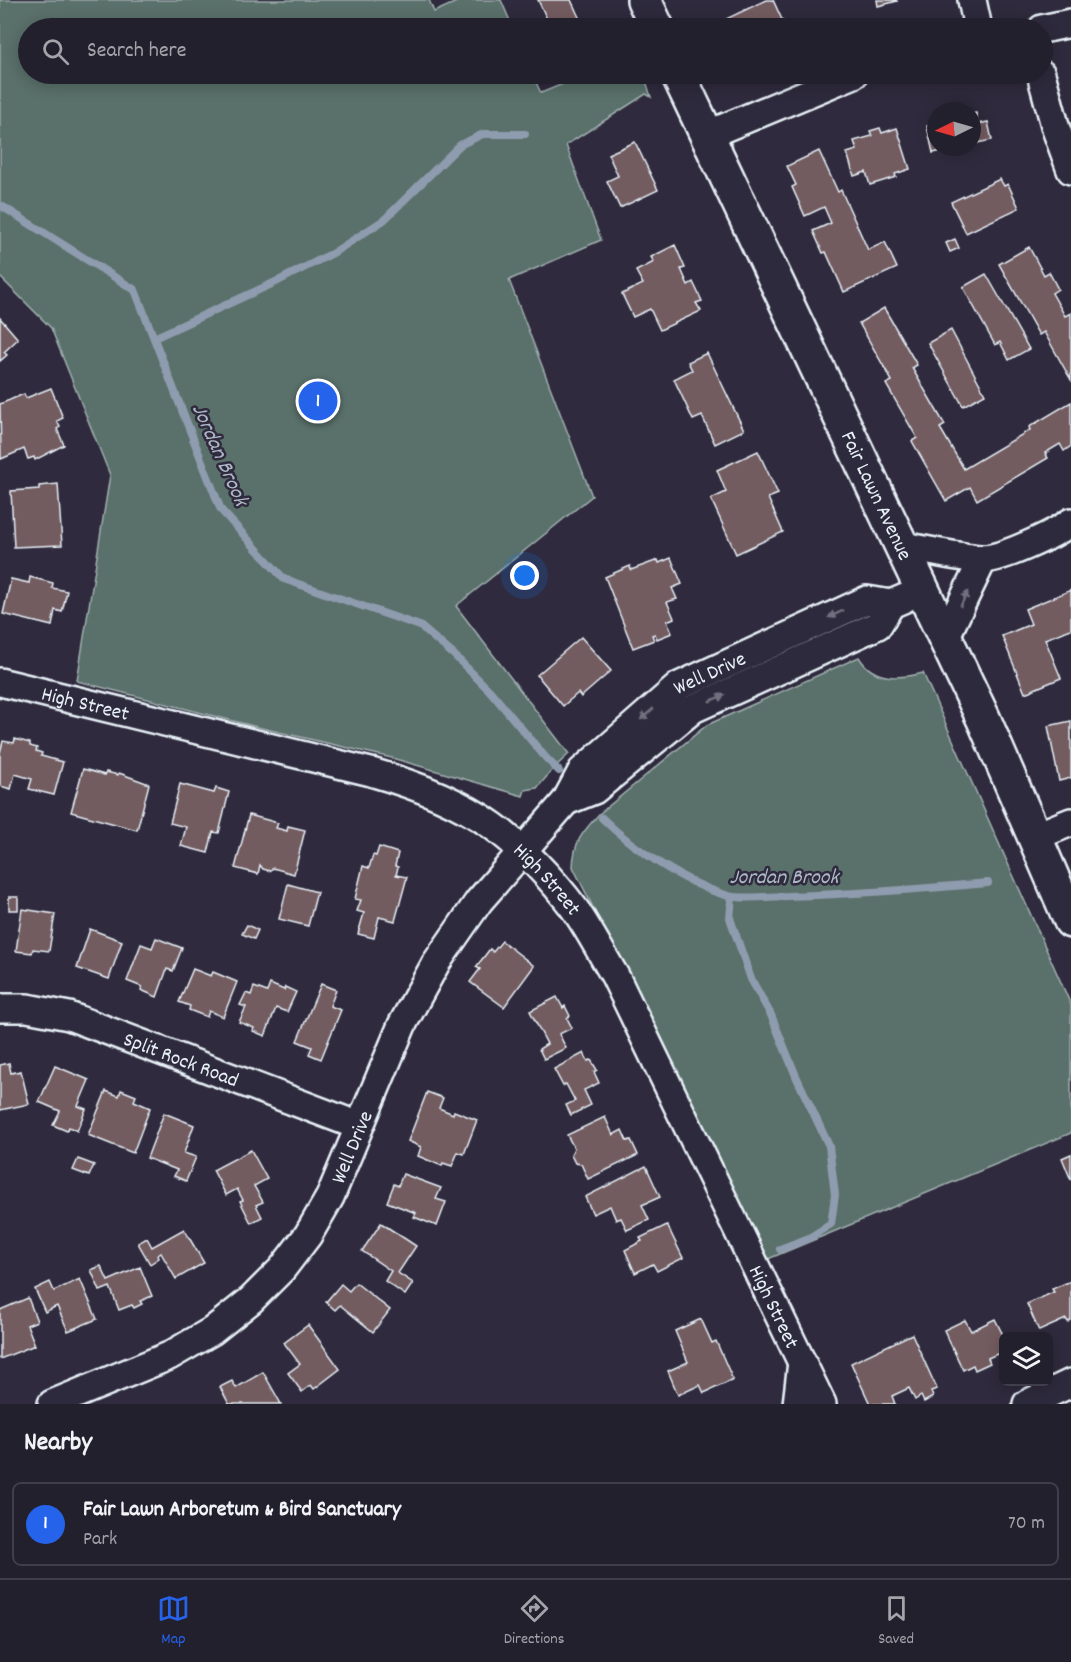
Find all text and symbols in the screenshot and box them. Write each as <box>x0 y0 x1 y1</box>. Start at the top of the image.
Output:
search box <box>18 18 1053 84</box>
icon: search <box>39 35 72 68</box>
text: Search here <box>87 36 186 67</box>
north arrow <box>927 102 981 156</box>
pin: 1 <box>298 378 338 424</box>
water label: Jordan Brook <box>182 399 256 513</box>
street label: Fair Lawn Avenue <box>831 427 918 566</box>
your location <box>510 561 539 590</box>
one-way arrow <box>960 590 969 607</box>
one-way arrow <box>827 609 845 619</box>
street label: Well Drive <box>669 645 752 704</box>
street label: High Street <box>38 681 132 731</box>
one-way arrow <box>708 693 726 703</box>
one-way arrow <box>639 707 654 721</box>
street label: High Street <box>505 837 587 923</box>
water label: Jordan Brook <box>730 863 840 894</box>
street label: Split Rock Road <box>118 1026 242 1097</box>
street label: Well Drive <box>325 1107 382 1189</box>
street label: High Street <box>739 1261 805 1355</box>
map controls <box>999 1332 1053 1386</box>
button: layers <box>999 1332 1053 1386</box>
text: Nearby <box>24 1425 92 1462</box>
text: Fair Lawn Arboretum & Bird Sanctuary <box>83 1495 401 1526</box>
text: 1 <box>43 1510 48 1538</box>
text: 70 m <box>1008 1510 1045 1538</box>
text: Park <box>83 1526 117 1554</box>
tab: Map <box>157 1592 190 1651</box>
tab: Directions <box>504 1592 564 1651</box>
tab: Saved <box>878 1592 914 1651</box>

